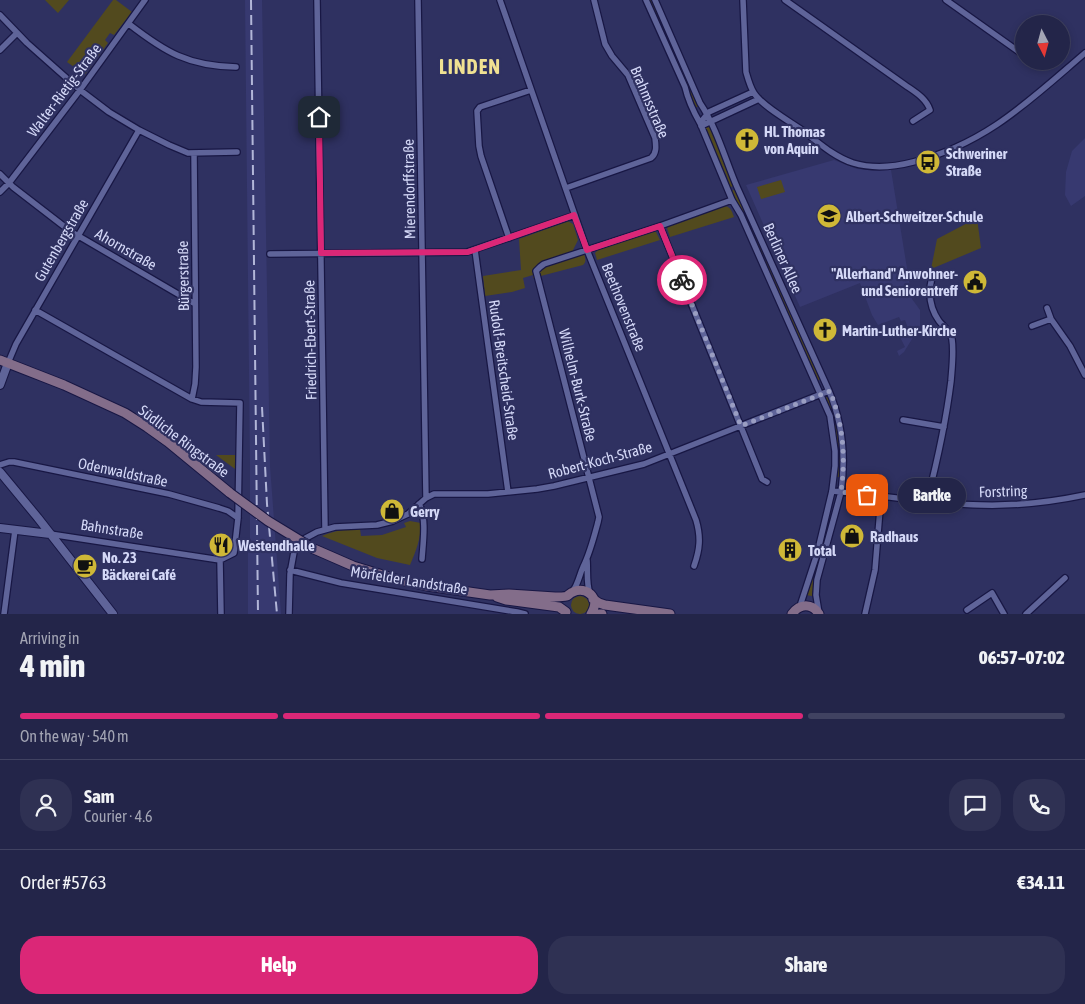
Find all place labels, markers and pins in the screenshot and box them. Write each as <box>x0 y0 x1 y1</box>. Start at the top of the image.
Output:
pin <box>298 96 340 138</box>
place label: Hl. Thomas von Aquin <box>764 123 826 157</box>
church icon: Hl. Thomas von Aquin <box>734 127 760 153</box>
place label: Schweriner Straße <box>946 145 1008 179</box>
bus stop icon: Schweriner Straße <box>915 149 941 175</box>
school or university icon: Albert-Schweitzer-Schule <box>816 203 842 229</box>
place label: Albert-Schweitzer-Schule <box>845 208 984 225</box>
place label: "Allerhand" Anwohner- und Seniorentreff <box>831 265 959 299</box>
public building icon: "Allerhand" Anwohner- und Seniorentreff <box>962 269 988 295</box>
church icon: Martin-Luther-Kirche <box>812 317 838 343</box>
place label: Martin-Luther-Kirche <box>842 322 957 339</box>
pin <box>846 474 888 516</box>
callout: Bartke <box>897 478 964 512</box>
shop icon: Gerry <box>379 498 405 524</box>
place label: Gerry <box>410 503 441 520</box>
shop icon: Radhaus <box>839 523 865 549</box>
place label: Radhaus <box>870 528 919 545</box>
restaurant icon: Westendhalle <box>208 532 234 558</box>
place label: Westendhalle <box>237 537 315 554</box>
building icon: Total <box>777 537 803 563</box>
place label: Total <box>808 542 837 559</box>
place label: No. 23 Bäckerei Café <box>102 549 176 583</box>
cafe icon: No. 23 Bäckerei Café <box>72 553 98 579</box>

